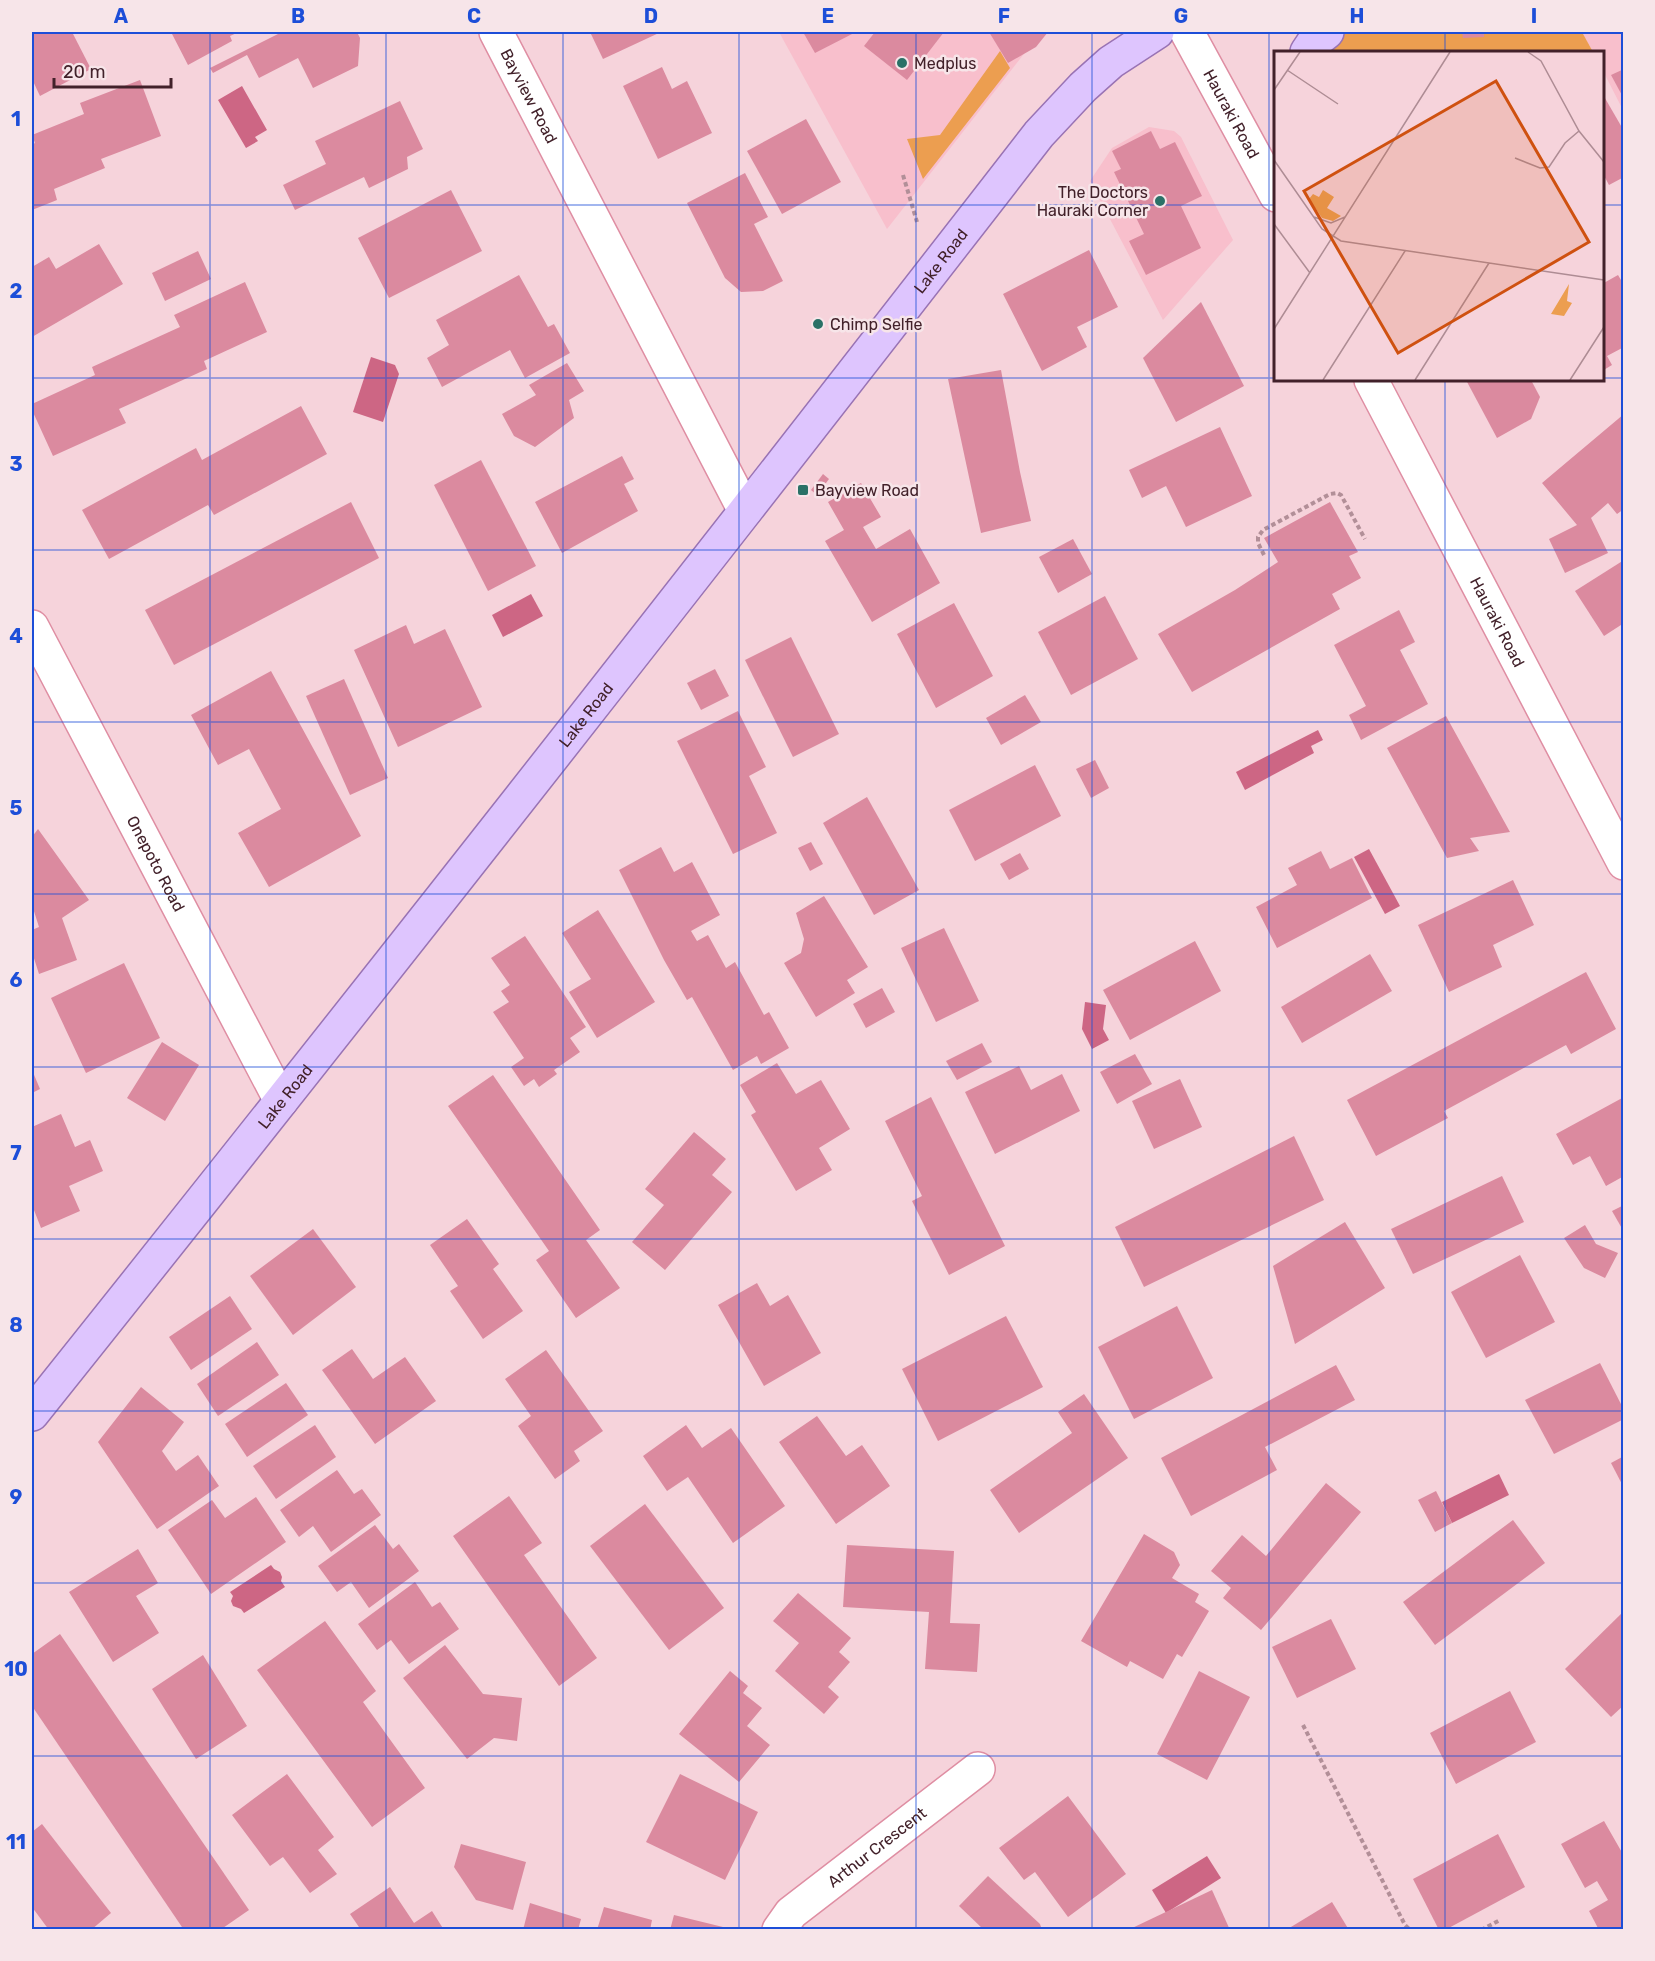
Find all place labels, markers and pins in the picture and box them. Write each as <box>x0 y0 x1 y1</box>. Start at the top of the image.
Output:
place label: Medplus <box>914 54 976 73</box>
marker: Medplus <box>895 56 909 70</box>
place label: The Doctors Hauraki Corner <box>1037 183 1148 220</box>
marker: The Doctors Hauraki Corner <box>1153 194 1167 208</box>
place label: Chimp Selfie <box>830 315 923 334</box>
marker: Chimp Selfie <box>811 317 825 331</box>
place label: Bayview Road <box>815 481 919 500</box>
marker: Bayview Road <box>796 483 810 497</box>

